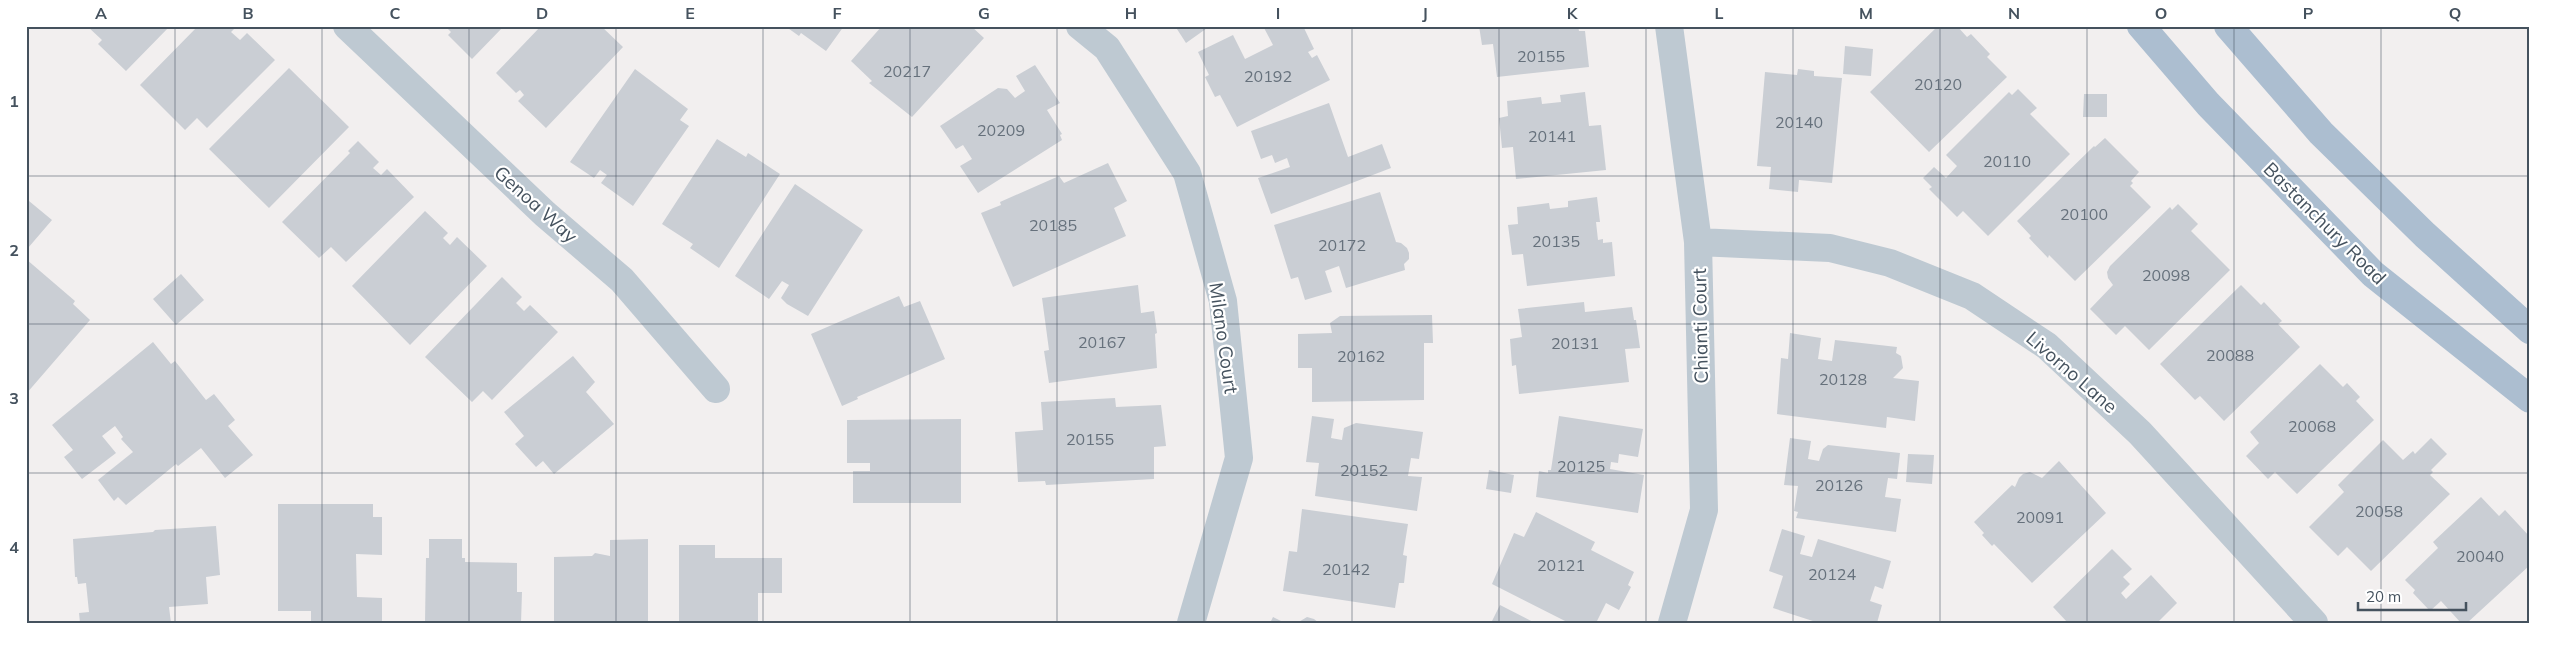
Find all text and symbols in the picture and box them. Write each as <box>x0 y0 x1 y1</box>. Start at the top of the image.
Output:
text: A <box>95 3 107 23</box>
text: B <box>242 3 254 23</box>
text: C <box>390 3 401 23</box>
text: D <box>536 3 548 23</box>
text: E <box>685 3 695 23</box>
text: F <box>832 3 842 23</box>
text: G <box>978 3 990 23</box>
text: H <box>1125 3 1137 23</box>
text: I <box>1276 3 1280 23</box>
text: J <box>1422 3 1428 23</box>
text: K <box>1567 3 1579 23</box>
text: L <box>1715 3 1724 23</box>
text: M <box>1859 3 1873 23</box>
text: N <box>2008 3 2020 23</box>
text: O <box>2155 3 2167 23</box>
text: P <box>2303 3 2314 23</box>
text: Q <box>2449 3 2461 23</box>
house number: 20155 <box>1517 46 1565 66</box>
house number: 20217 <box>883 61 931 81</box>
house number: 20192 <box>1244 66 1292 86</box>
house number: 20120 <box>1914 74 1962 94</box>
text: 1 <box>9 91 19 111</box>
house number: 20140 <box>1775 112 1823 132</box>
house number: 20209 <box>977 120 1025 140</box>
house number: 20141 <box>1528 126 1576 146</box>
house number: 20110 <box>1983 151 2031 171</box>
street label: Bastanchury Road <box>2259 157 2391 289</box>
street label: Genoa Way <box>489 160 583 248</box>
house number: 20100 <box>2060 204 2108 224</box>
house number: 20185 <box>1029 215 1077 235</box>
house number: 20135 <box>1532 231 1580 251</box>
house number: 20172 <box>1318 235 1366 255</box>
text: 2 <box>9 240 19 260</box>
house number: 20098 <box>2142 265 2190 285</box>
street label: Chianti Court <box>1687 268 1713 384</box>
street label: Milano Court <box>1204 281 1244 395</box>
street label: Livorno Lane <box>2022 326 2122 418</box>
house number: 20167 <box>1078 332 1126 352</box>
house number: 20131 <box>1551 333 1599 353</box>
house number: 20088 <box>2206 345 2254 365</box>
house number: 20162 <box>1337 346 1385 366</box>
house number: 20128 <box>1819 369 1867 389</box>
text: 3 <box>9 388 19 408</box>
house number: 20068 <box>2288 416 2336 436</box>
house number: 20155 <box>1066 429 1114 449</box>
house number: 20125 <box>1557 456 1605 476</box>
house number: 20152 <box>1340 460 1388 480</box>
house number: 20126 <box>1815 475 1863 495</box>
house number: 20058 <box>2355 501 2403 521</box>
house number: 20091 <box>2016 507 2064 527</box>
text: 4 <box>9 537 19 557</box>
house number: 20040 <box>2456 546 2504 566</box>
house number: 20121 <box>1537 555 1585 575</box>
house number: 20142 <box>1322 559 1370 579</box>
house number: 20124 <box>1808 564 1856 584</box>
scale bar <box>2358 579 2466 611</box>
text: 20 m <box>2366 587 2401 606</box>

